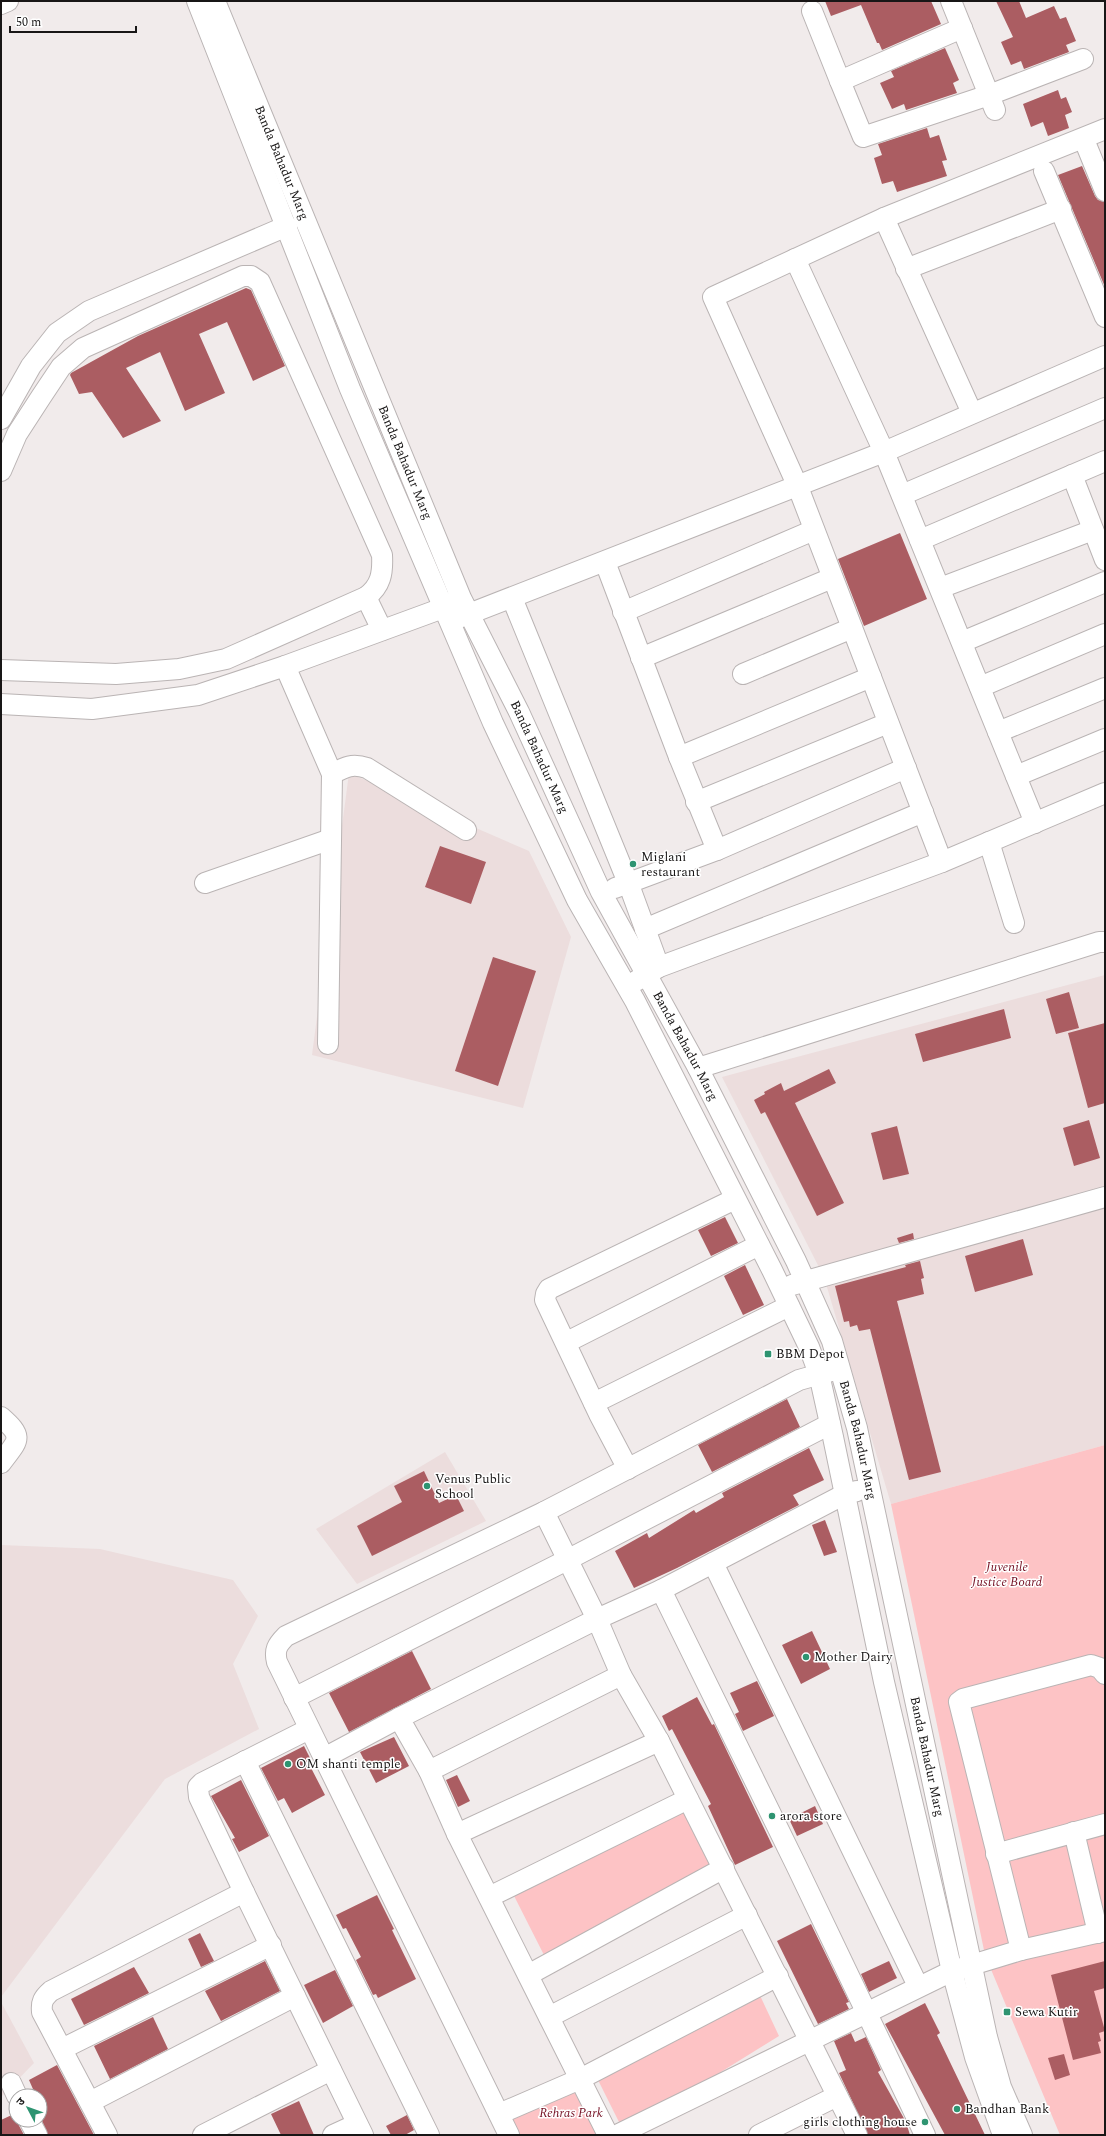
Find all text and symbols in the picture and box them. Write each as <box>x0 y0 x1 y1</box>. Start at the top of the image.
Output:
scale bar <box>10 8 136 34</box>
text: 50 m <box>16 13 41 32</box>
street label: Banda Bahadur Marg <box>249 102 314 223</box>
street label: Banda Bahadur Marg <box>373 402 438 523</box>
street label: Banda Bahadur Marg <box>505 697 574 817</box>
place label: Miglani restaurant <box>641 847 700 882</box>
marker: Miglani restaurant <box>628 859 638 869</box>
street label: Banda Bahadur Marg <box>648 987 723 1104</box>
place label: BBM Depot <box>776 1344 845 1364</box>
marker: BBM Depot <box>763 1349 773 1359</box>
street label: Banda Bahadur Marg <box>834 1378 882 1502</box>
place label: Venus Public School <box>435 1469 511 1504</box>
marker: Venus Public School <box>422 1481 432 1491</box>
park label: Juvenile Justice Board <box>971 1557 1042 1592</box>
place label: Mother Dairy <box>814 1647 893 1667</box>
marker: Mother Dairy <box>801 1652 811 1662</box>
street label: Banda Bahadur Marg <box>905 1695 950 1818</box>
place label: OM shanti temple <box>296 1754 401 1774</box>
marker: OM shanti temple <box>283 1759 293 1769</box>
place label: arora store <box>780 1806 842 1826</box>
marker: arora store <box>767 1811 777 1821</box>
place label: Sewa Kutir <box>1015 2002 1078 2022</box>
marker: Sewa Kutir <box>1002 2007 1012 2017</box>
north arrow <box>8 2088 48 2128</box>
text: उ <box>12 2093 30 2110</box>
place label: Bandhan Bank <box>965 2099 1049 2119</box>
park label: Rehras Park <box>539 2103 603 2123</box>
marker: Bandhan Bank <box>952 2104 962 2114</box>
place label: girls clothing house <box>803 2112 917 2132</box>
marker: girls clothing house <box>920 2117 930 2127</box>

